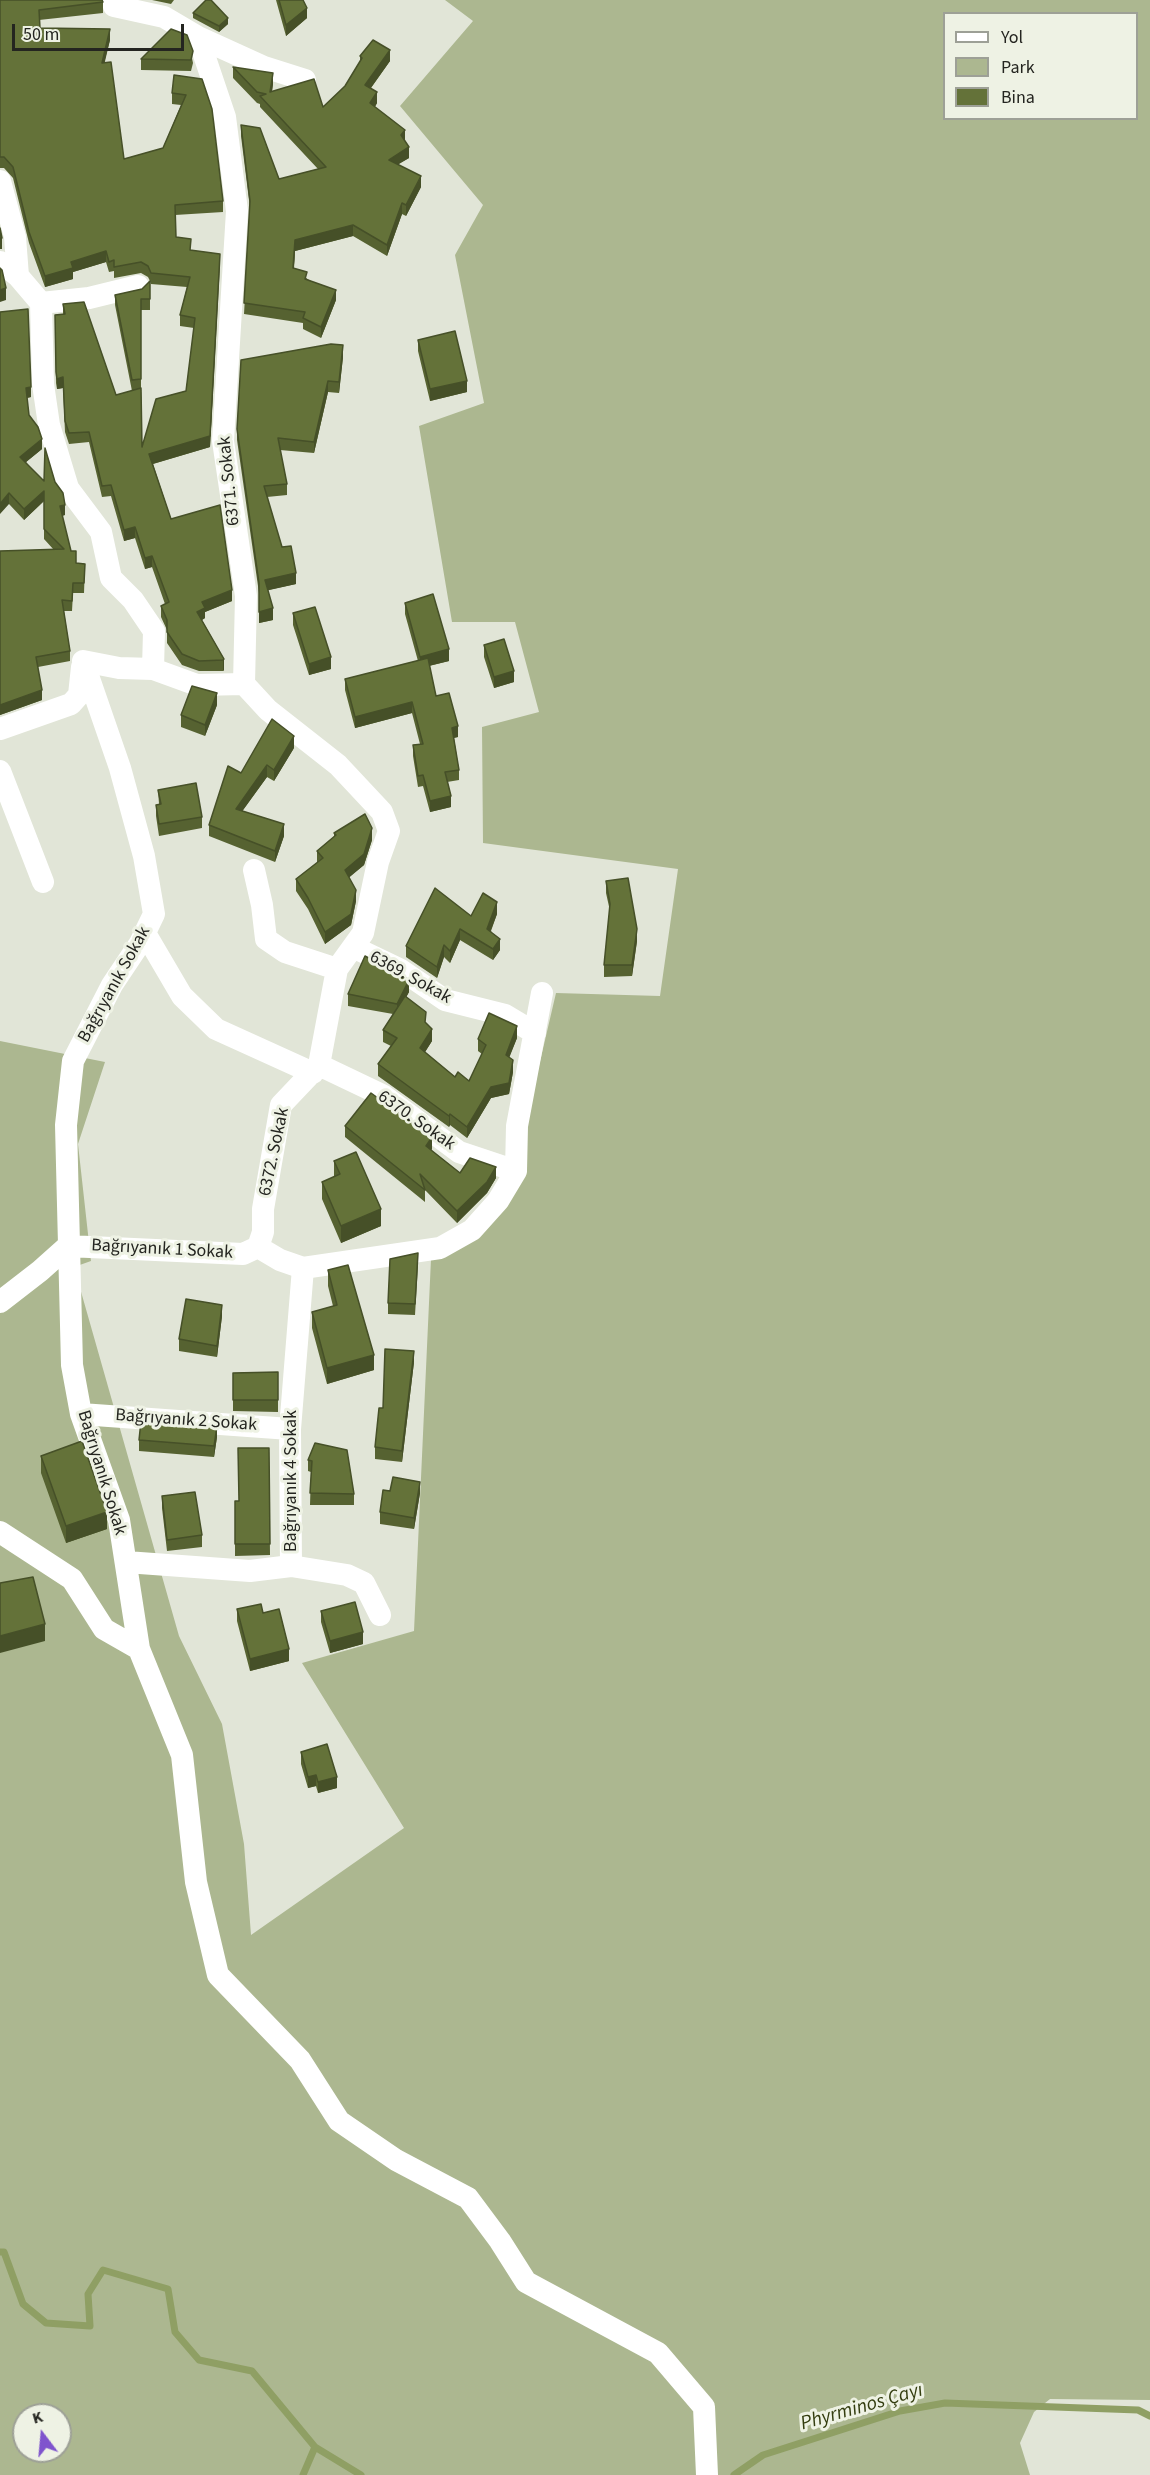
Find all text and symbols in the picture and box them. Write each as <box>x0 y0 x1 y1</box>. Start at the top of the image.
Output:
scale bar <box>15 12 188 50</box>
legend <box>943 12 1138 120</box>
text: 50 m <box>23 22 59 47</box>
text: Yol <box>1001 25 1023 50</box>
text: Park <box>1001 55 1035 80</box>
text: Bina <box>1001 85 1035 110</box>
street label: 6371. Sokak <box>215 435 245 527</box>
street label: Bağrıyanık Sokak <box>74 923 156 1047</box>
street label: 6369. Sokak <box>365 947 455 1009</box>
street label: 6370. Sokak <box>373 1086 459 1156</box>
street label: 6372. Sokak <box>255 1106 295 1198</box>
street label: Bağrıyanık 1 Sokak <box>91 1235 233 1265</box>
street label: Bağrıyanık 2 Sokak <box>114 1405 258 1437</box>
street label: Bağrıyanık Sokak <box>72 1408 130 1538</box>
street label: Bağrıyanık 4 Sokak <box>281 1410 303 1552</box>
water label: Phyrminos Çayı <box>798 2379 926 2437</box>
north arrow <box>12 2403 72 2463</box>
text: K <box>30 2406 45 2430</box>

